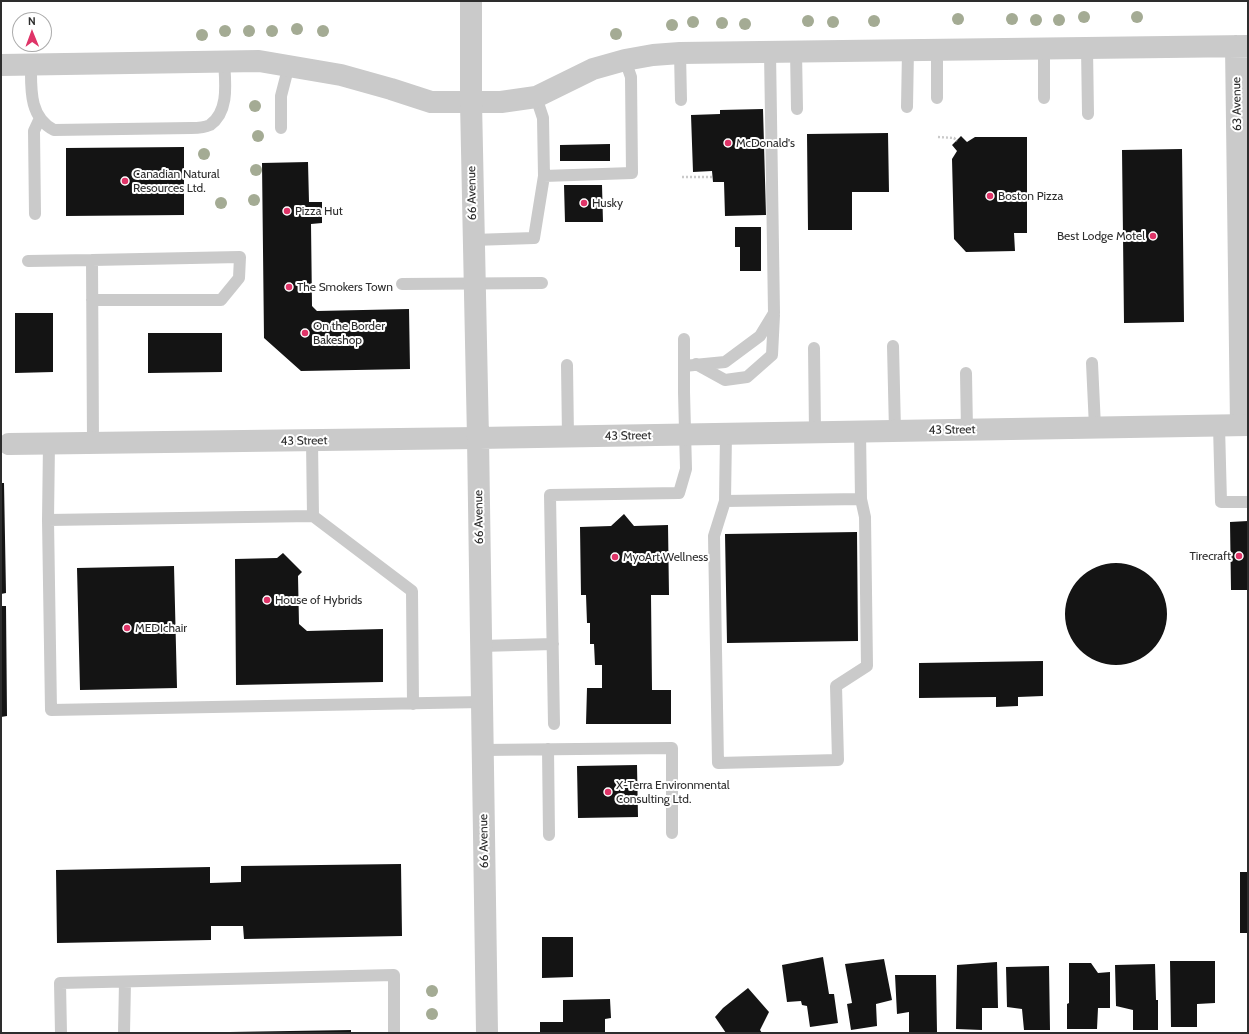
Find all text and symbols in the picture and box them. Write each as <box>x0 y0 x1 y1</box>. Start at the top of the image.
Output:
north arrow <box>12 12 52 52</box>
text: N <box>28 14 36 28</box>
street label: 63 Avenue <box>1229 77 1245 131</box>
place label: McDonald's <box>736 136 795 150</box>
marker: McDonald's <box>723 138 733 148</box>
street label: 66 Avenue <box>464 166 480 220</box>
place label: Canadian Natural Resources Ltd. <box>133 167 220 195</box>
marker: Canadian Natural Resources Ltd. <box>120 176 130 186</box>
place label: Boston Pizza <box>998 189 1063 203</box>
marker: Boston Pizza <box>985 191 995 201</box>
place label: Husky <box>592 196 623 210</box>
marker: Husky <box>579 198 589 208</box>
place label: Pizza Hut <box>295 204 343 218</box>
marker: Pizza Hut <box>282 206 292 216</box>
place label: Best Lodge Motel <box>1057 229 1145 243</box>
marker: Best Lodge Motel <box>1148 231 1158 241</box>
place label: The Smokers Town <box>297 280 393 294</box>
marker: The Smokers Town <box>284 282 294 292</box>
place label: On the Border Bakeshop <box>313 319 385 347</box>
marker: On the Border Bakeshop <box>300 328 310 338</box>
street label: 43 Street <box>928 422 976 438</box>
street label: 43 Street <box>604 428 652 444</box>
street label: 43 Street <box>280 433 328 449</box>
street label: 66 Avenue <box>471 490 487 544</box>
place label: Tirecraft <box>1190 549 1231 563</box>
place label: MyoArt Wellness <box>623 550 708 564</box>
marker: Tirecraft <box>1234 551 1244 561</box>
marker: MyoArt Wellness <box>610 552 620 562</box>
place label: House of Hybrids <box>275 593 362 607</box>
marker: House of Hybrids <box>262 595 272 605</box>
place label: MEDIchair <box>135 621 187 635</box>
marker: MEDIchair <box>122 623 132 633</box>
place label: X-Terra Environmental Consulting Ltd. <box>616 778 730 806</box>
marker: X-Terra Environmental Consulting Ltd. <box>603 787 613 797</box>
street label: 66 Avenue <box>476 814 492 868</box>

